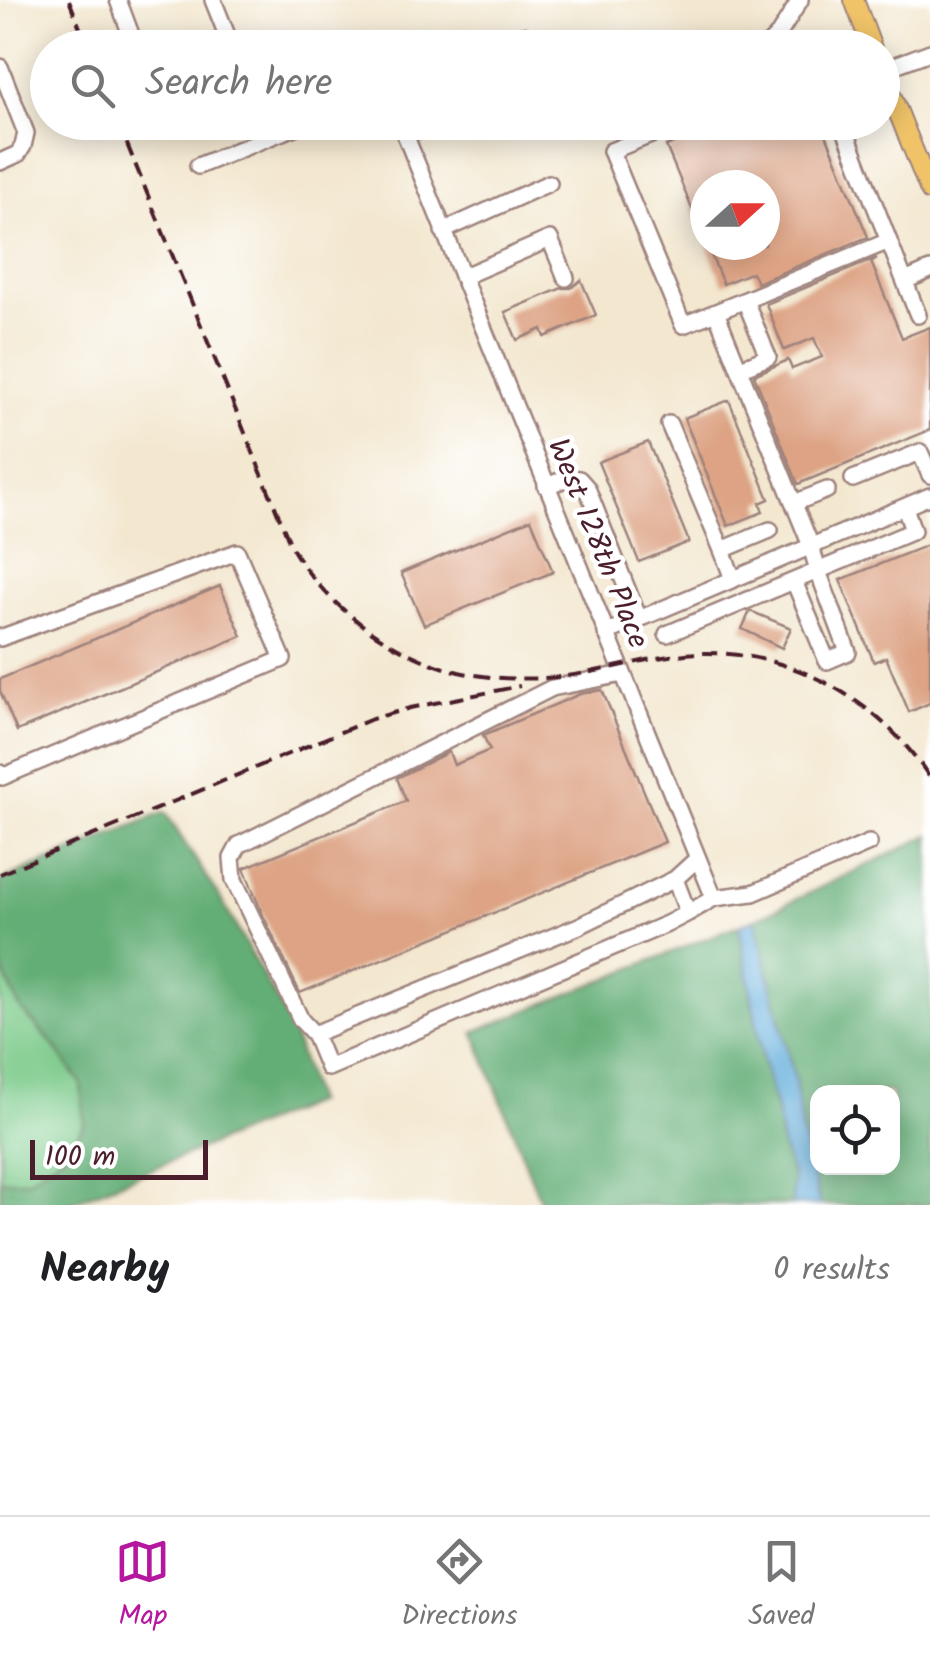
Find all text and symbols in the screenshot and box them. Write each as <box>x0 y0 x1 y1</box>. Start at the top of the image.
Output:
search box <box>30 30 900 140</box>
text: Search here <box>145 55 332 115</box>
icon: search <box>65 58 120 113</box>
north arrow <box>690 170 780 260</box>
street label: West 128th Place <box>533 432 661 656</box>
map controls <box>810 1085 900 1175</box>
button: locate <box>810 1085 900 1175</box>
scale bar <box>30 1135 208 1180</box>
text: 100 m <box>45 1135 115 1180</box>
text: Nearby <box>40 1237 169 1304</box>
text: 0 results <box>773 1245 890 1296</box>
tab: Map <box>115 1534 170 1639</box>
tab: Directions <box>401 1534 517 1639</box>
tab: Saved <box>748 1534 815 1639</box>

